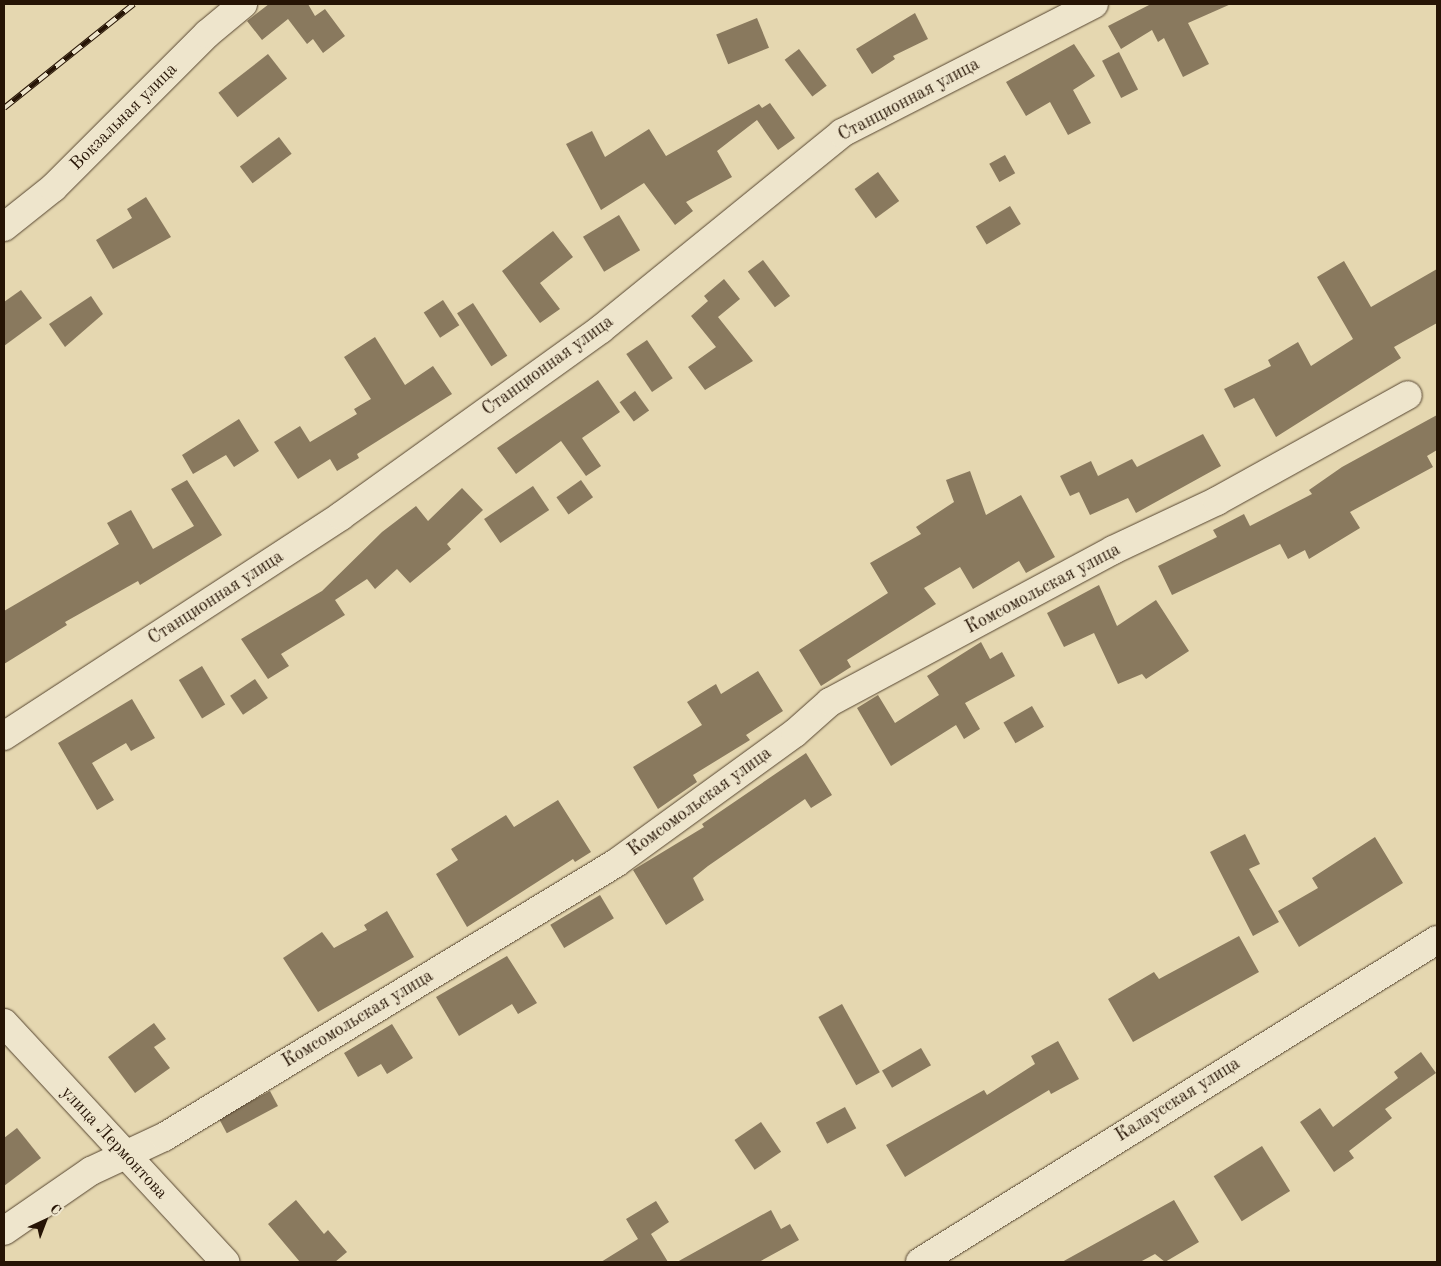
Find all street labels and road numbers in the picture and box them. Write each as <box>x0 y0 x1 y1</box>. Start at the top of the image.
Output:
street label: Станционная улица <box>835 54 983 146</box>
street label: Вокзальная улица <box>66 59 182 175</box>
street label: Станционная улица <box>478 311 618 421</box>
street label: Комсомольская улица <box>962 539 1124 639</box>
street label: Станционная улица <box>144 546 288 650</box>
street label: Комсомольская улица <box>624 743 776 861</box>
street label: Комсомольская улица <box>279 965 437 1073</box>
street label: Калаусская улица <box>1112 1053 1244 1147</box>
street label: улица Лермонтова <box>56 1082 172 1204</box>

